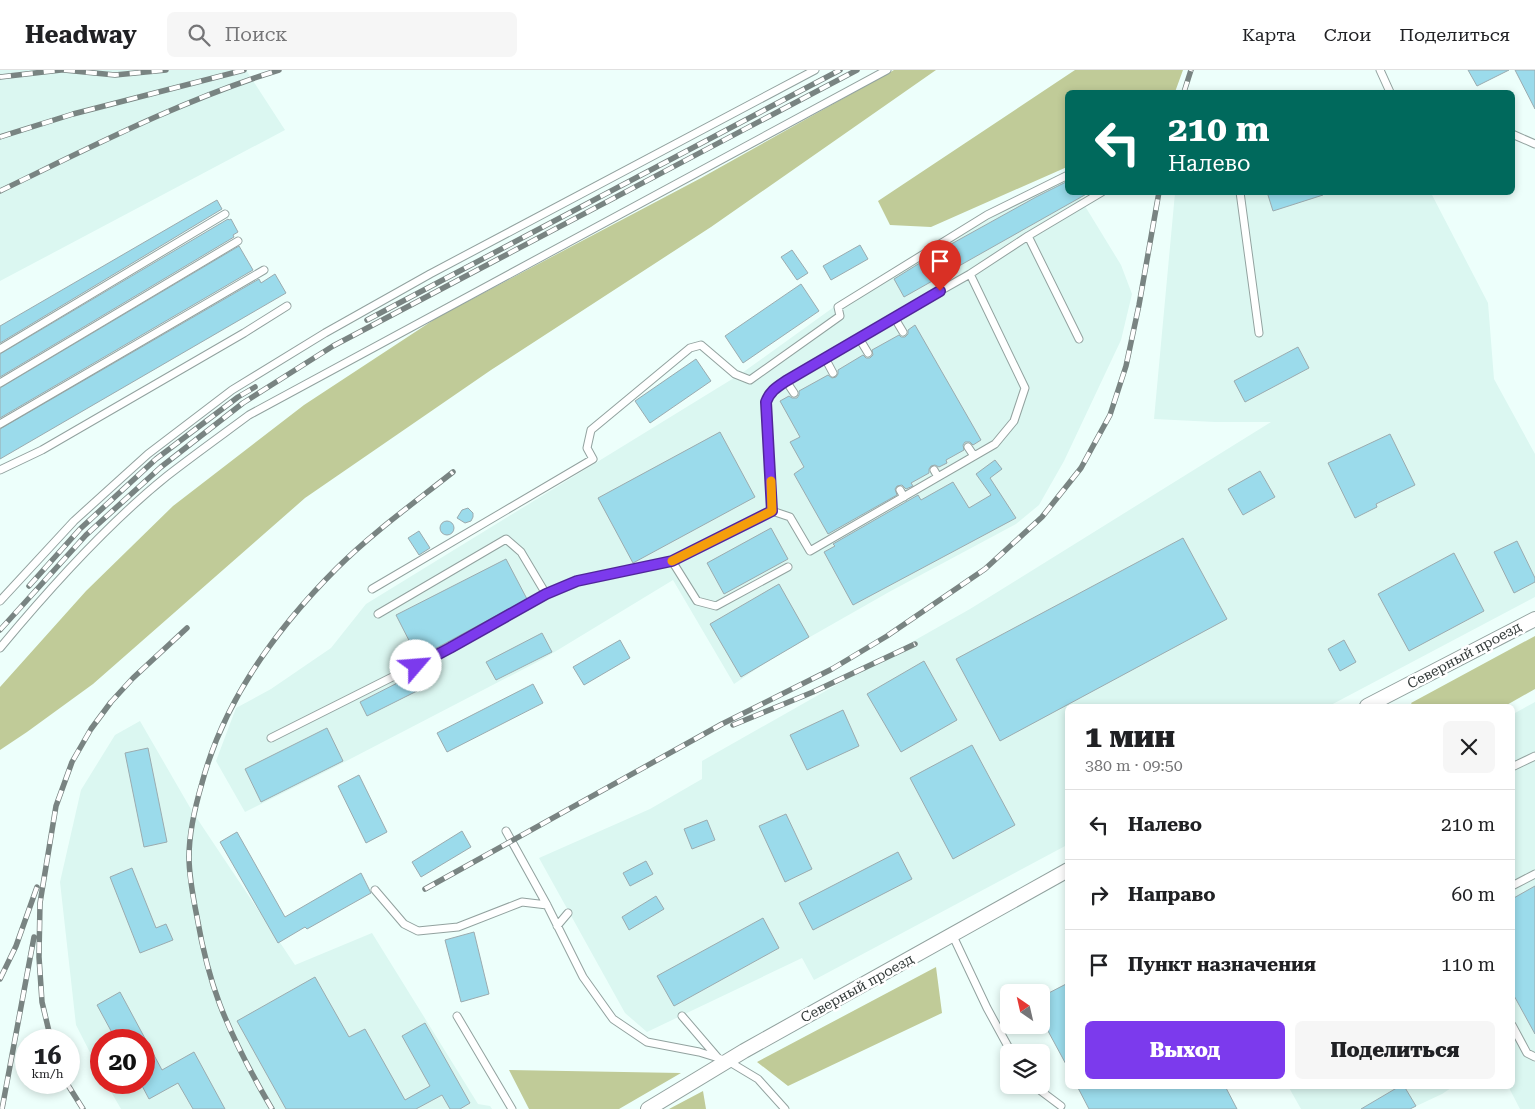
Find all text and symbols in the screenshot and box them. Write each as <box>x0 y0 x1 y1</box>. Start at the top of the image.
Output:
search box <box>167 12 517 57</box>
text: Headway <box>25 21 137 49</box>
icon: search <box>185 21 213 49</box>
text: Поиск <box>225 23 287 46</box>
text: Карта <box>1242 24 1296 45</box>
text: Слои <box>1324 24 1371 45</box>
text: Поделиться <box>1399 24 1510 45</box>
text: 210 m <box>1168 109 1269 150</box>
icon: left <box>1085 110 1150 175</box>
text: Налево <box>1168 151 1251 176</box>
pin <box>919 240 961 291</box>
icon: arrive <box>926 247 954 275</box>
street label: Северный проезд <box>1404 618 1524 692</box>
position arrow <box>389 639 441 691</box>
text: 1 мин <box>1085 719 1175 754</box>
button: close <box>1443 721 1495 773</box>
text: 380 m · 09:50 <box>1085 756 1183 775</box>
icon: left <box>1085 811 1113 839</box>
text: Налево <box>1128 813 1202 836</box>
text: 210 m <box>1441 813 1495 836</box>
icon: right <box>1085 881 1113 909</box>
text: Направо <box>1128 883 1215 906</box>
text: 60 m <box>1452 883 1495 906</box>
street label: Северный проезд <box>798 950 916 1026</box>
icon: arrive <box>1085 951 1113 979</box>
text: Пункт назначения <box>1128 953 1316 976</box>
text: 110 m <box>1441 953 1495 976</box>
north arrow <box>1000 984 1050 1034</box>
map controls <box>1000 984 1050 1094</box>
button: Выход <box>1085 1021 1285 1079</box>
button: Поделиться <box>1295 1021 1495 1079</box>
speed limit sign: 20 <box>90 1029 155 1094</box>
text: 16 <box>33 1041 62 1070</box>
button: layers <box>1000 1044 1050 1094</box>
text: km/h <box>31 1067 64 1081</box>

